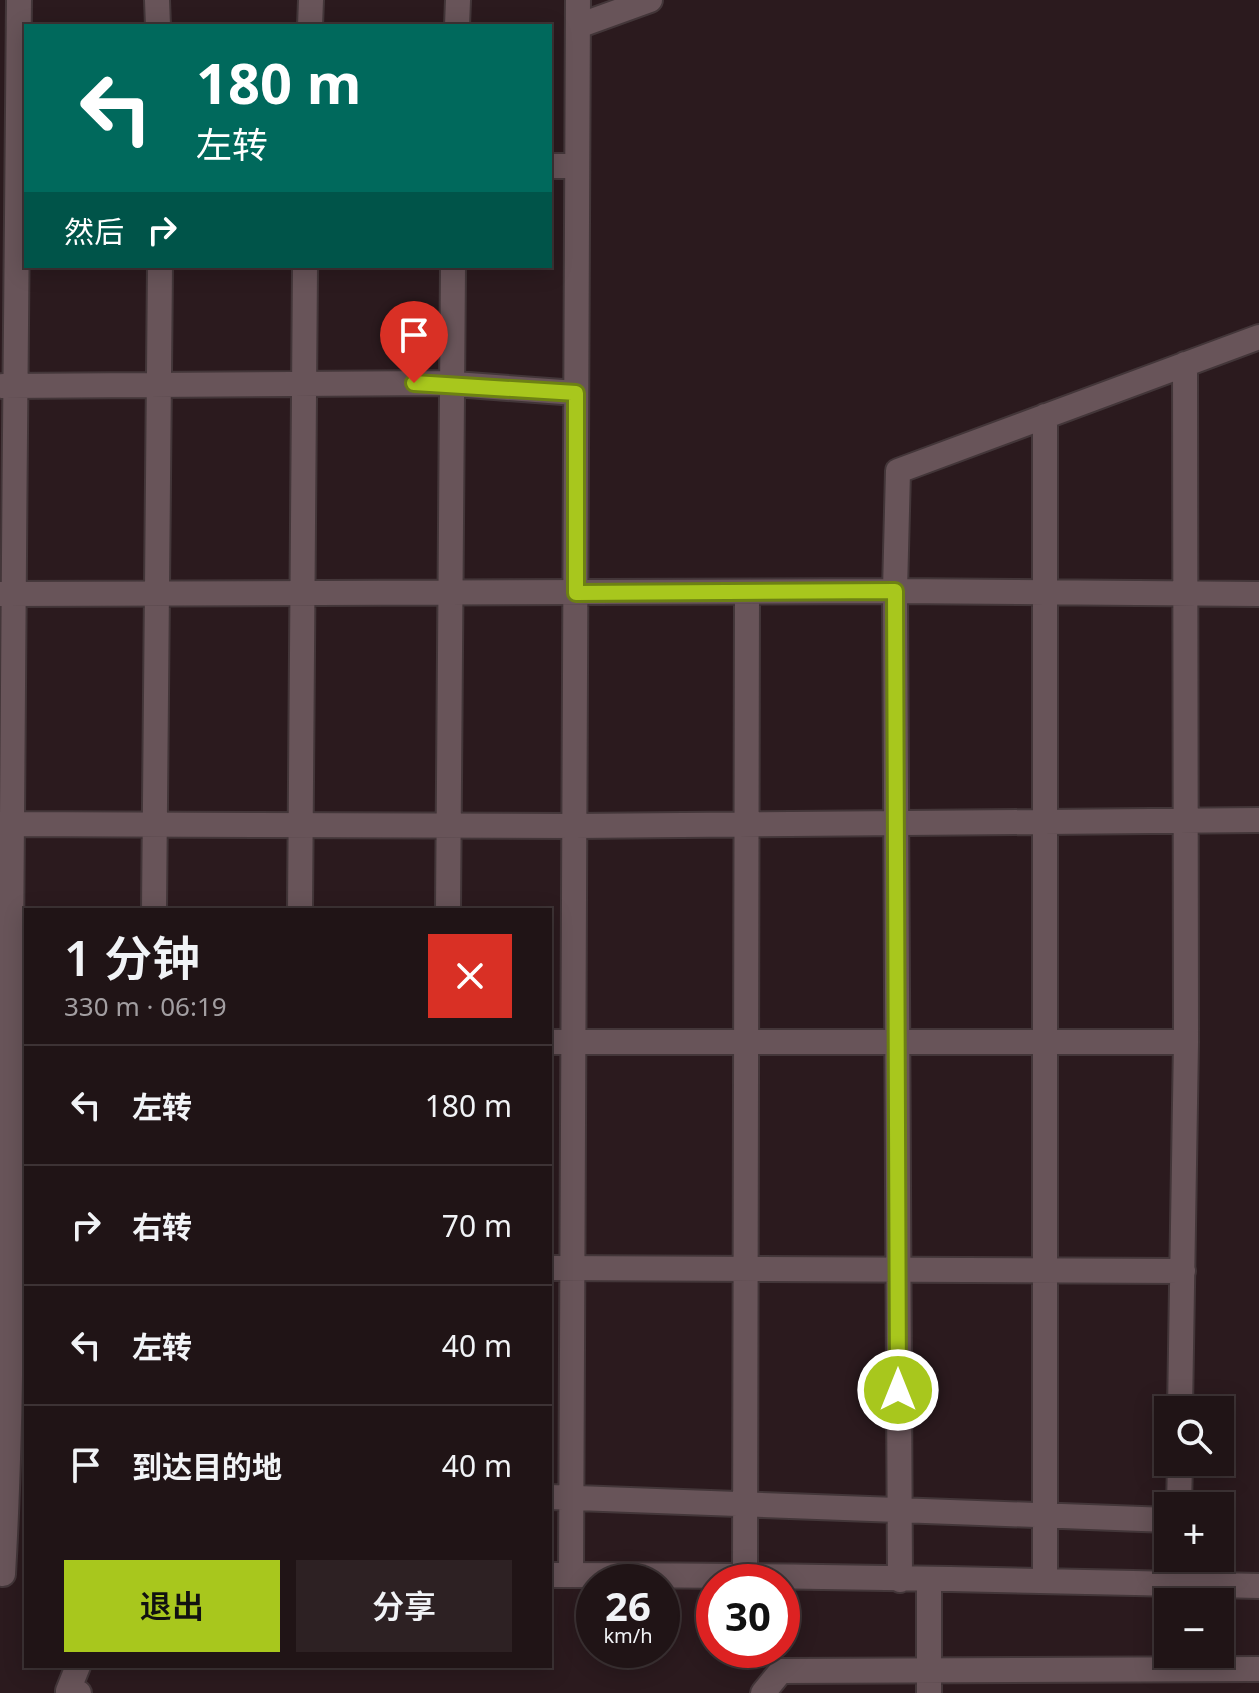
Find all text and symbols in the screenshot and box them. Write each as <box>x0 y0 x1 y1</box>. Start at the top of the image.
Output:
text: 180 m <box>196 44 361 120</box>
icon: left <box>64 56 168 160</box>
text: 左转 <box>196 120 268 169</box>
icon: right <box>140 208 184 252</box>
text: 然后 <box>64 211 124 252</box>
pin <box>380 301 448 383</box>
icon: arrive <box>392 313 436 357</box>
text: 1 分钟 <box>64 925 200 990</box>
button: close <box>428 934 512 1018</box>
text: 330 m · 06:19 <box>64 988 227 1024</box>
icon: left <box>64 1083 108 1127</box>
text: 180 m <box>425 1085 512 1126</box>
text: 左转 <box>132 1086 192 1127</box>
icon: right <box>64 1203 108 1247</box>
text: 70 m <box>442 1205 512 1246</box>
text: 右转 <box>132 1206 192 1247</box>
icon: left <box>64 1323 108 1367</box>
text: 40 m <box>442 1325 512 1366</box>
text: 左转 <box>132 1326 192 1367</box>
position arrow <box>856 1348 940 1432</box>
map controls <box>1154 1396 1234 1668</box>
button: search <box>1154 1396 1234 1476</box>
icon: arrive <box>64 1443 108 1487</box>
text: 40 m <box>442 1445 512 1486</box>
text: 到达目的地 <box>132 1446 282 1487</box>
button: + <box>1154 1492 1234 1572</box>
button: 退出 <box>64 1560 280 1652</box>
button: 分享 <box>296 1560 512 1652</box>
speed limit sign: 30 <box>696 1564 800 1668</box>
text: 26 <box>605 1578 651 1633</box>
button: − <box>1154 1588 1234 1668</box>
text: km/h <box>603 1622 653 1649</box>

